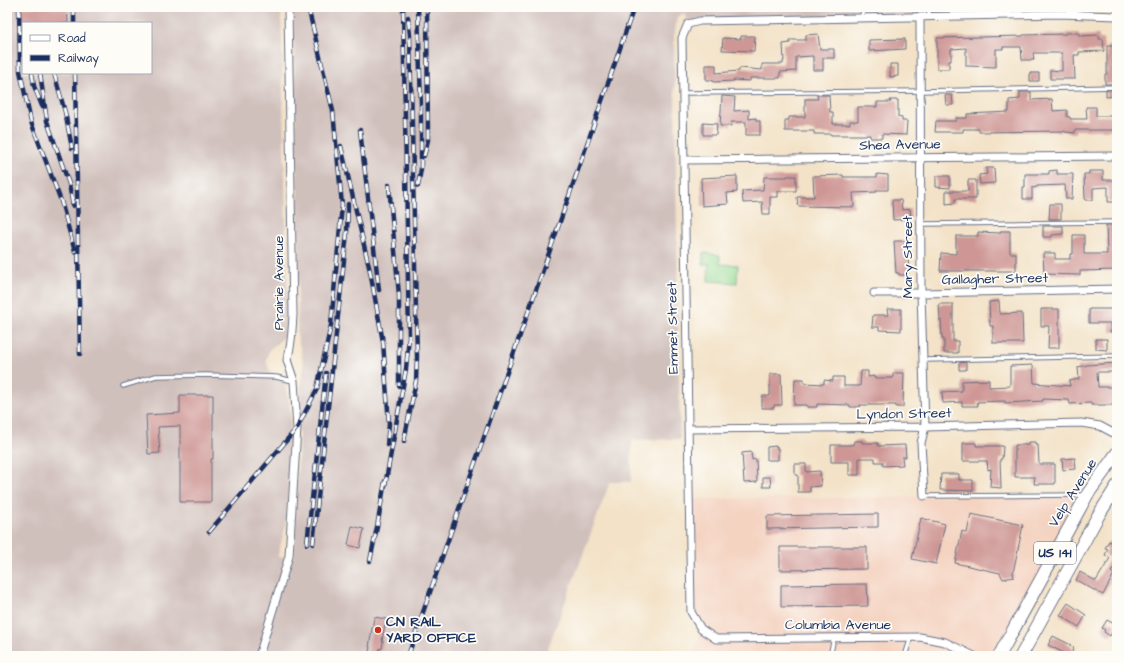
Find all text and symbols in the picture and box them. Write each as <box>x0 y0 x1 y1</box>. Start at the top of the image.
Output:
legend <box>22 22 152 74</box>
text: Road <box>58 30 86 47</box>
text: Railway <box>58 50 99 68</box>
street label: Shea Avenue <box>859 134 941 156</box>
street label: Mary Street <box>898 215 918 298</box>
street label: Prairie Avenue <box>269 235 289 330</box>
street label: Gallagher Street <box>942 268 1049 290</box>
street label: Emmet Street <box>662 281 684 374</box>
street label: Lyndon Street <box>856 403 952 425</box>
street label: Velp Avenue <box>1044 455 1102 531</box>
road number: US 141 <box>1034 542 1076 564</box>
place label: CN RAIL YARD OFFICE <box>386 612 477 648</box>
street label: Columbia Avenue <box>785 615 892 635</box>
marker: CN RAIL YARD OFFICE <box>373 625 383 635</box>

